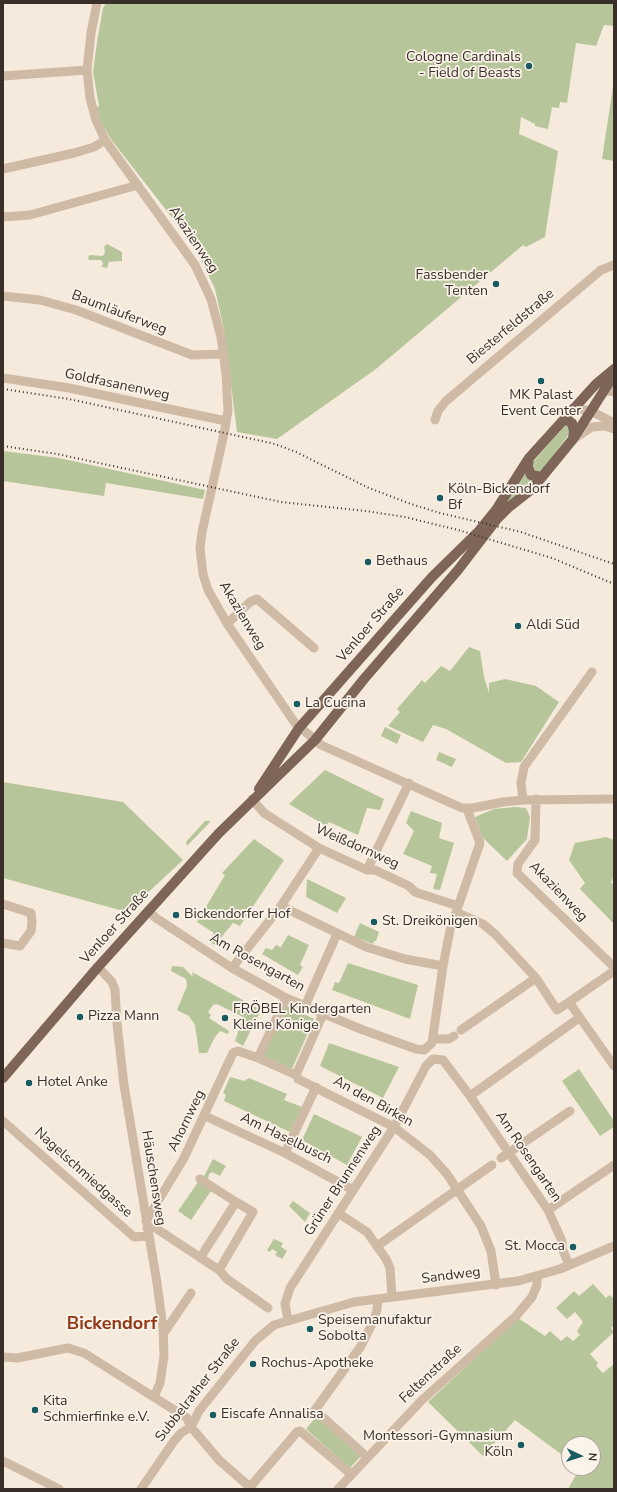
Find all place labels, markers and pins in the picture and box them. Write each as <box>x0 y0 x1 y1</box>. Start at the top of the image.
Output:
place label: Cologne Cardinals - Field of Beasts <box>406 50 521 82</box>
marker: Cologne Cardinals - Field of Beasts <box>524 61 534 71</box>
place label: Fassbender Tenten <box>416 268 488 300</box>
marker: Fassbender Tenten <box>491 279 501 289</box>
marker: MK Palast Event Center <box>536 376 546 386</box>
place label: MK Palast Event Center <box>501 388 581 420</box>
place label: Köln-Bickendorf Bf <box>448 482 550 514</box>
marker: Köln-Bickendorf Bf <box>435 493 445 503</box>
place label: Bethaus <box>376 554 428 570</box>
marker: Bethaus <box>363 557 373 567</box>
place label: Aldi Süd <box>526 618 580 634</box>
marker: Aldi Süd <box>513 621 523 631</box>
place label: La Cucina <box>305 696 366 712</box>
marker: La Cucina <box>292 699 302 709</box>
place label: Bickendorfer Hof <box>184 907 290 923</box>
marker: Bickendorfer Hof <box>171 910 181 920</box>
place label: St. Dreikönigen <box>382 914 478 930</box>
marker: St. Dreikönigen <box>369 917 379 927</box>
place label: FRÖBEL Kindergarten Kleine Könige <box>233 1002 371 1034</box>
place label: Pizza Mann <box>88 1009 159 1025</box>
marker: Pizza Mann <box>75 1012 85 1022</box>
marker: FRÖBEL Kindergarten Kleine Könige <box>220 1013 230 1023</box>
place label: Hotel Anke <box>37 1075 108 1091</box>
marker: Hotel Anke <box>24 1078 34 1088</box>
place label: St. Mocca <box>505 1239 565 1255</box>
marker: St. Mocca <box>568 1242 578 1252</box>
place label: Speisemanufaktur Sobolta <box>318 1313 431 1346</box>
marker: Speisemanufaktur Sobolta <box>305 1324 315 1334</box>
place label: Rochus-Apotheke <box>261 1356 373 1372</box>
marker: Rochus-Apotheke <box>248 1359 258 1369</box>
place label: Kita Schmierfinke e.V. <box>43 1394 150 1426</box>
marker: Kita Schmierfinke e.V. <box>30 1405 40 1415</box>
place label: Eiscafe Annalisa <box>221 1407 324 1423</box>
marker: Eiscafe Annalisa <box>208 1410 218 1420</box>
place label: Montessori-Gymnasium Köln <box>363 1429 513 1462</box>
marker: Montessori-Gymnasium Köln <box>516 1440 526 1450</box>

